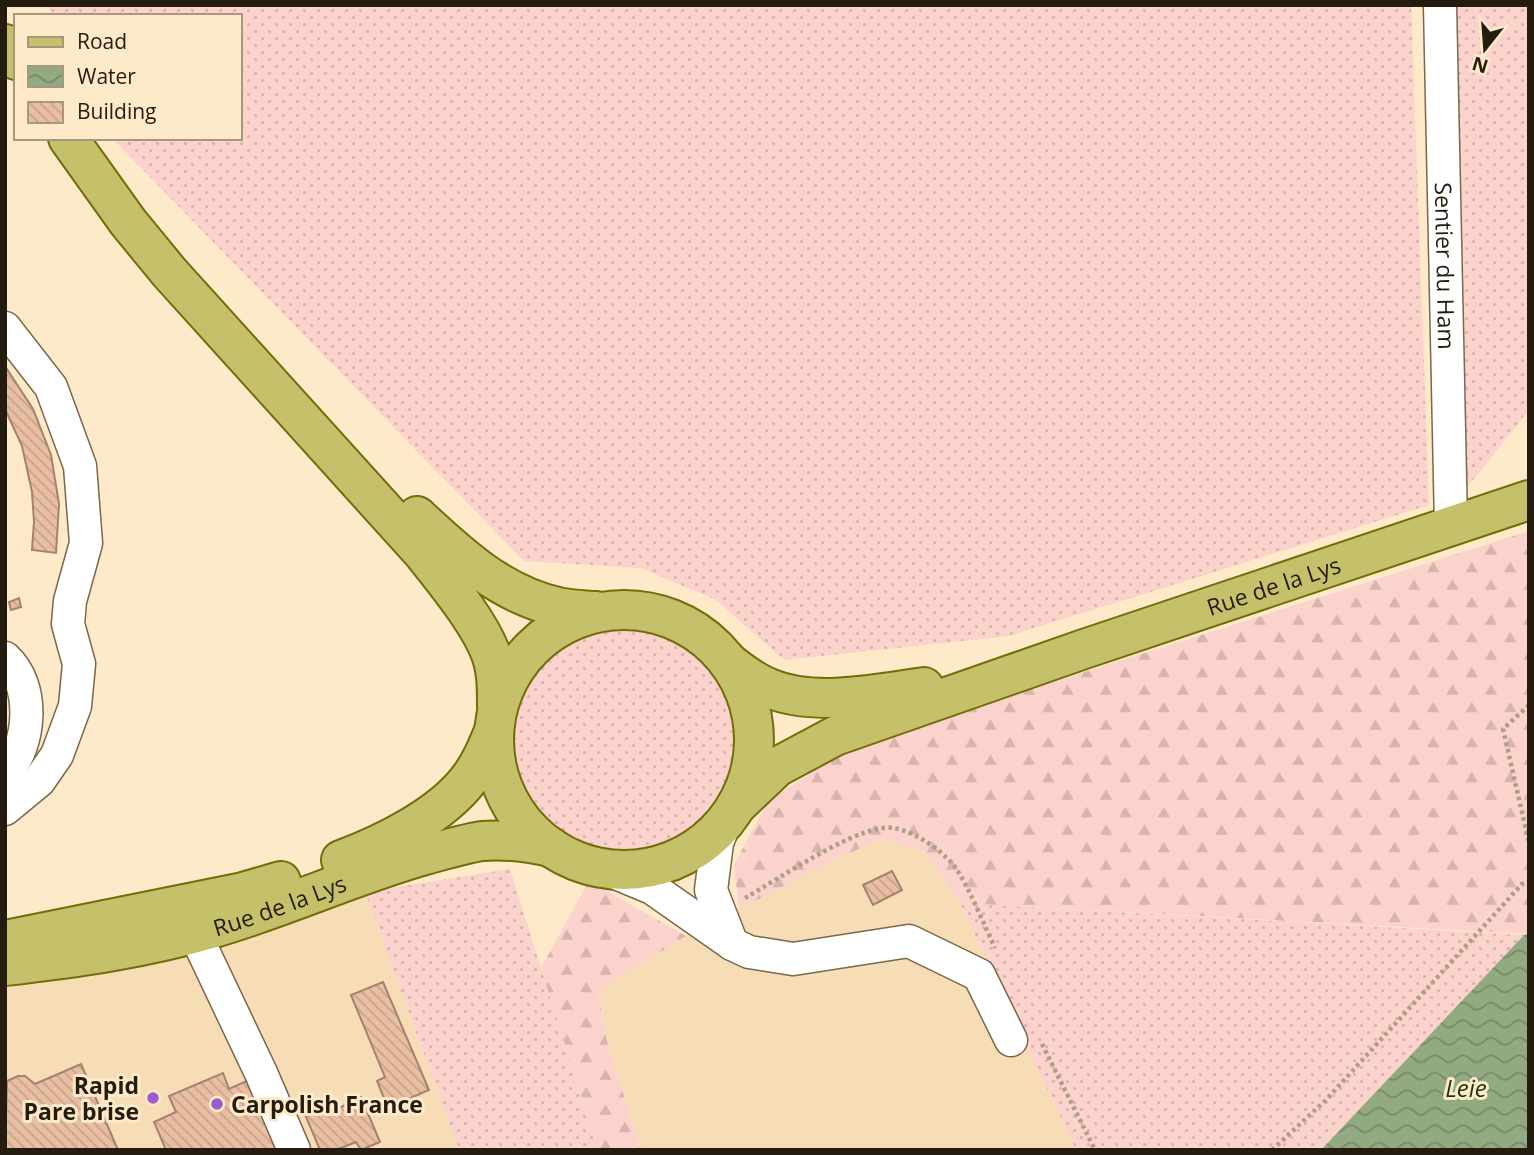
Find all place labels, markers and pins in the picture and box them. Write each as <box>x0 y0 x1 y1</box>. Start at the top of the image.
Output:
place label: Rapid Pare brise <box>24 1069 139 1127</box>
place label: Carpolish France <box>231 1088 423 1120</box>
marker: Rapid Pare brise <box>145 1090 161 1106</box>
marker: Carpolish France <box>209 1096 225 1112</box>

